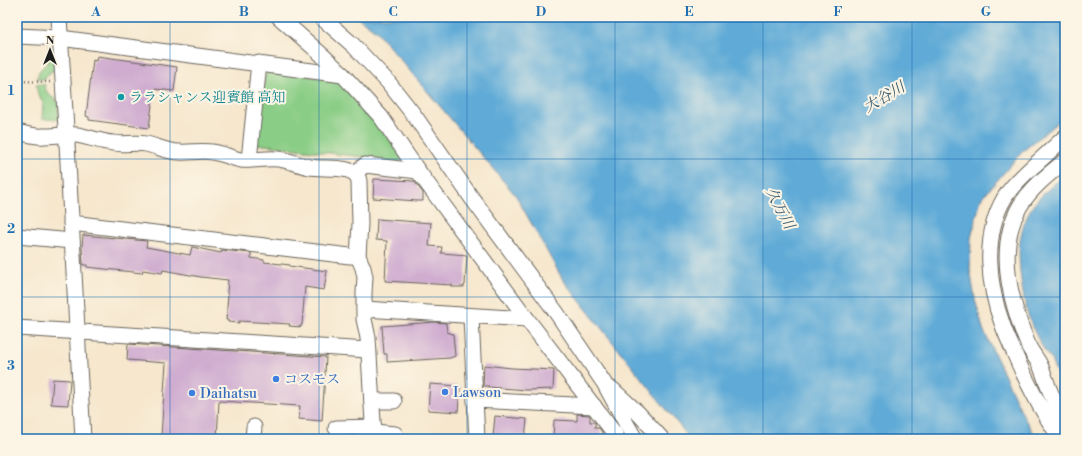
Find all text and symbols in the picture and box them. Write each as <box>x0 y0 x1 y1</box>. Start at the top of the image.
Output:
text: A <box>90 4 101 20</box>
text: B <box>239 4 249 20</box>
text: C <box>388 4 398 20</box>
text: D <box>536 4 546 20</box>
text: E <box>684 4 694 20</box>
text: F <box>833 4 843 20</box>
text: G <box>981 4 992 20</box>
north arrow <box>30 30 70 70</box>
text: N <box>46 34 55 48</box>
water label: 大谷川 <box>860 77 910 117</box>
text: 1 <box>8 83 15 99</box>
place label: ララシャンス迎賓館 高知 <box>129 89 285 107</box>
marker: ララシャンス迎賓館 高知 <box>116 92 126 102</box>
water label: 久万川 <box>761 184 799 234</box>
text: 2 <box>7 221 15 237</box>
text: 3 <box>7 358 15 374</box>
place label: コスモス <box>284 371 340 389</box>
marker: コスモス <box>271 374 281 384</box>
place label: Lawson <box>453 384 502 402</box>
place label: Daihatsu <box>200 385 257 403</box>
marker: Lawson <box>440 387 450 397</box>
marker: Daihatsu <box>187 388 197 398</box>

